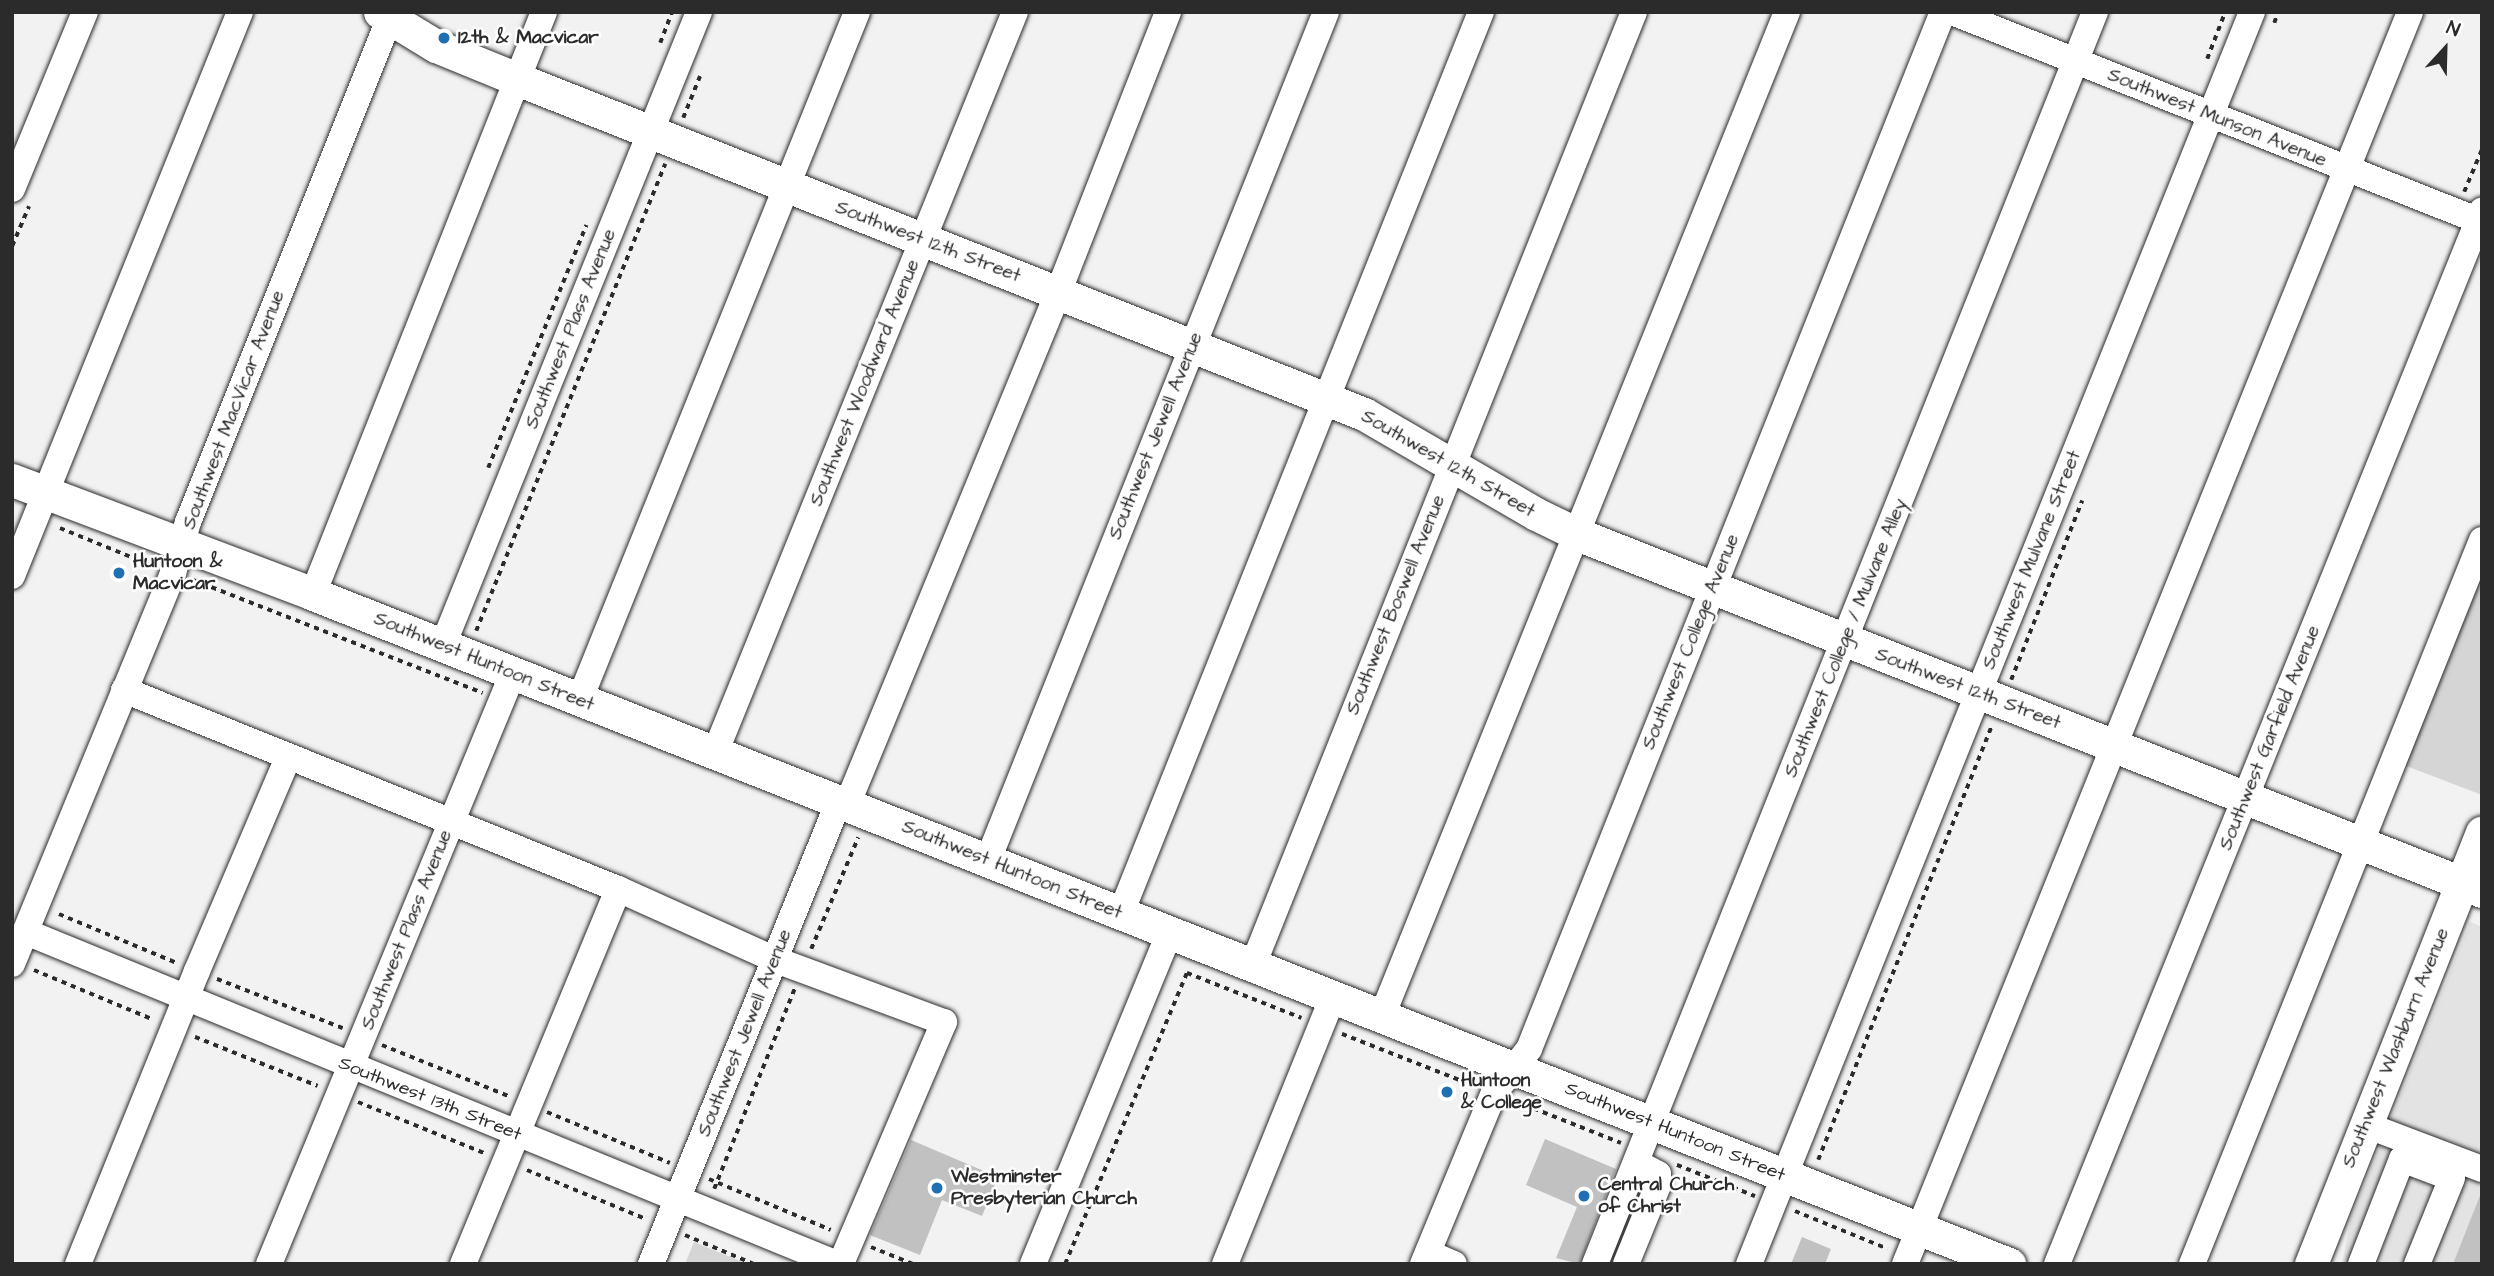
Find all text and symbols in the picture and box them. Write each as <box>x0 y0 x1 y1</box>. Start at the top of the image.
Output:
north arrow <box>2410 14 2480 84</box>
text: N <box>2442 14 2464 44</box>
place label: 12th & Macvicar <box>458 27 599 49</box>
marker: 12th & Macvicar <box>436 30 452 46</box>
street label: Southwest Munson Avenue <box>2104 64 2330 172</box>
street label: Southwest 12th Street <box>832 196 1024 288</box>
street label: Southwest Plass Avenue <box>520 226 622 432</box>
street label: Southwest Woodward Avenue <box>805 256 925 510</box>
street label: Southwest MacVicar Avenue <box>178 287 290 533</box>
street label: Southwest Jewell Avenue <box>1104 329 1208 543</box>
street label: Southwest 12th Street <box>1357 405 1539 523</box>
street label: Southwest Mulvane Street <box>1978 447 2086 673</box>
street label: Southwest Boswell Avenue <box>1341 492 1451 718</box>
street label: Southwest College / Mulvane Alley <box>1780 495 1912 781</box>
street label: Southwest College Avenue <box>1637 531 1745 753</box>
place label: Huntoon & Macvicar <box>133 551 223 595</box>
marker: Huntoon & Macvicar <box>111 565 127 581</box>
street label: Southwest Huntoon Street <box>371 607 597 717</box>
street label: Southwest Garfield Avenue <box>2214 623 2326 853</box>
street label: Southwest 12th Street <box>1872 643 2064 735</box>
street label: Southwest Huntoon Street <box>899 815 1125 925</box>
street label: Southwest Plass Avenue <box>356 827 458 1033</box>
street label: Southwest Washburn Avenue <box>2337 925 2455 1171</box>
street label: Southwest Jewell Avenue <box>693 926 797 1140</box>
street label: Southwest 13th Street <box>335 1052 525 1146</box>
place label: Huntoon & College <box>1461 1070 1542 1114</box>
street label: Southwest Huntoon Street <box>1562 1077 1788 1187</box>
marker: Huntoon & College <box>1439 1084 1455 1100</box>
place label: Westminster Presbyterian Church <box>951 1166 1137 1210</box>
place label: Central Church of Christ <box>1598 1174 1734 1218</box>
marker: Westminster Presbyterian Church <box>929 1180 945 1196</box>
marker: Central Church of Christ <box>1576 1188 1592 1204</box>

